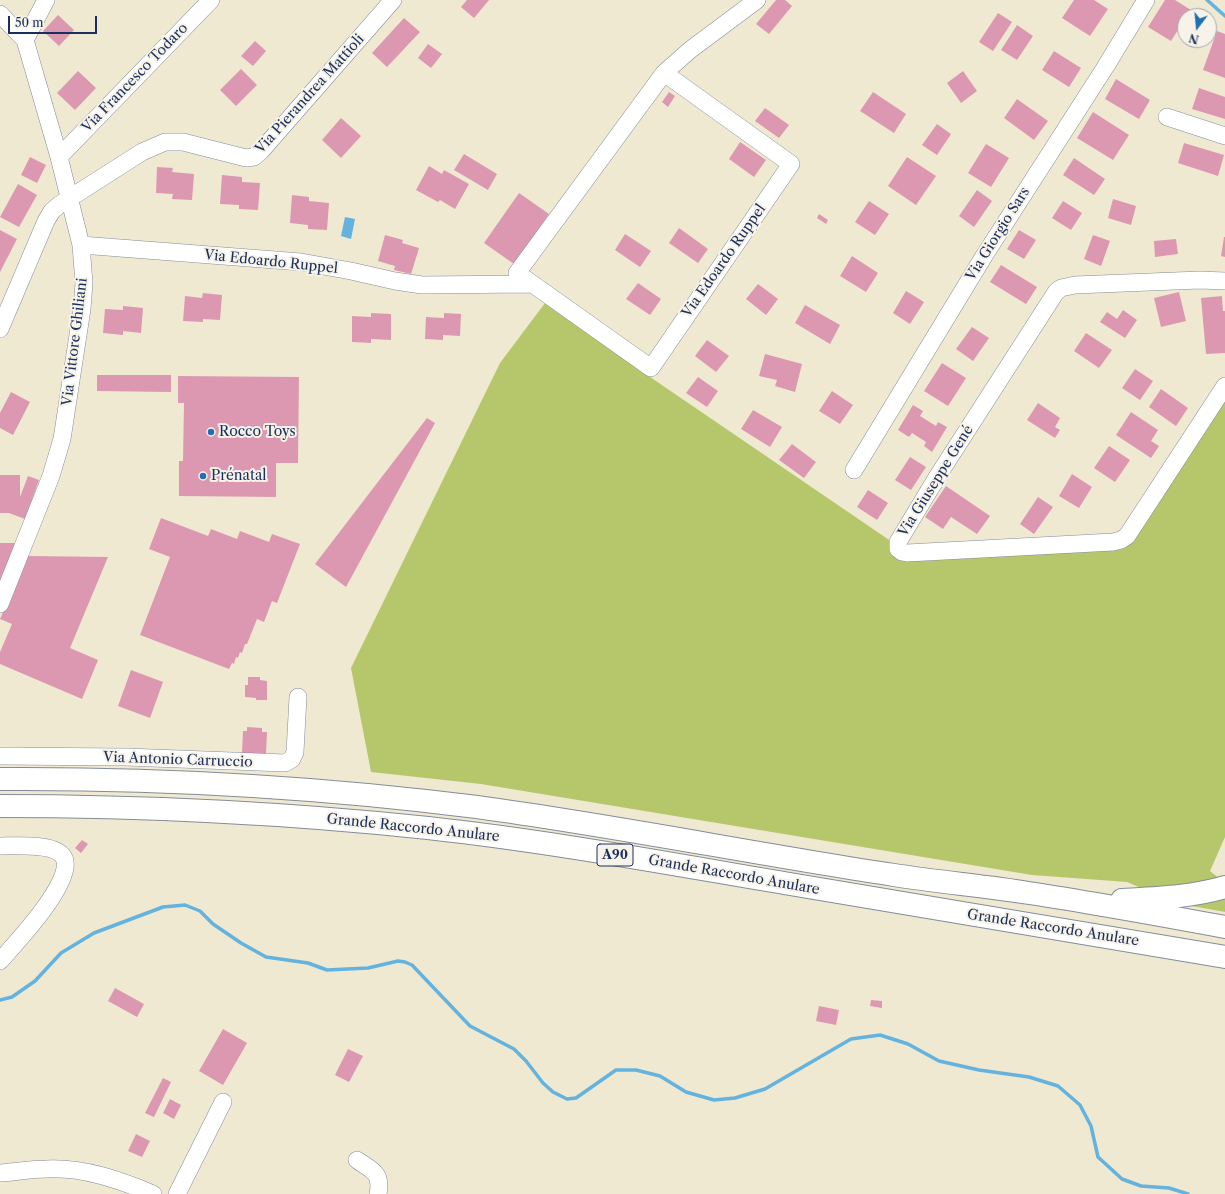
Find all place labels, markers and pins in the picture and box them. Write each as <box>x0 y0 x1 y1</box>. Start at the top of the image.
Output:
place label: Rocco Toys <box>219 424 296 440</box>
marker: Rocco Toys <box>206 427 216 437</box>
place label: Prénatal <box>211 468 266 484</box>
marker: Prénatal <box>198 471 208 481</box>

